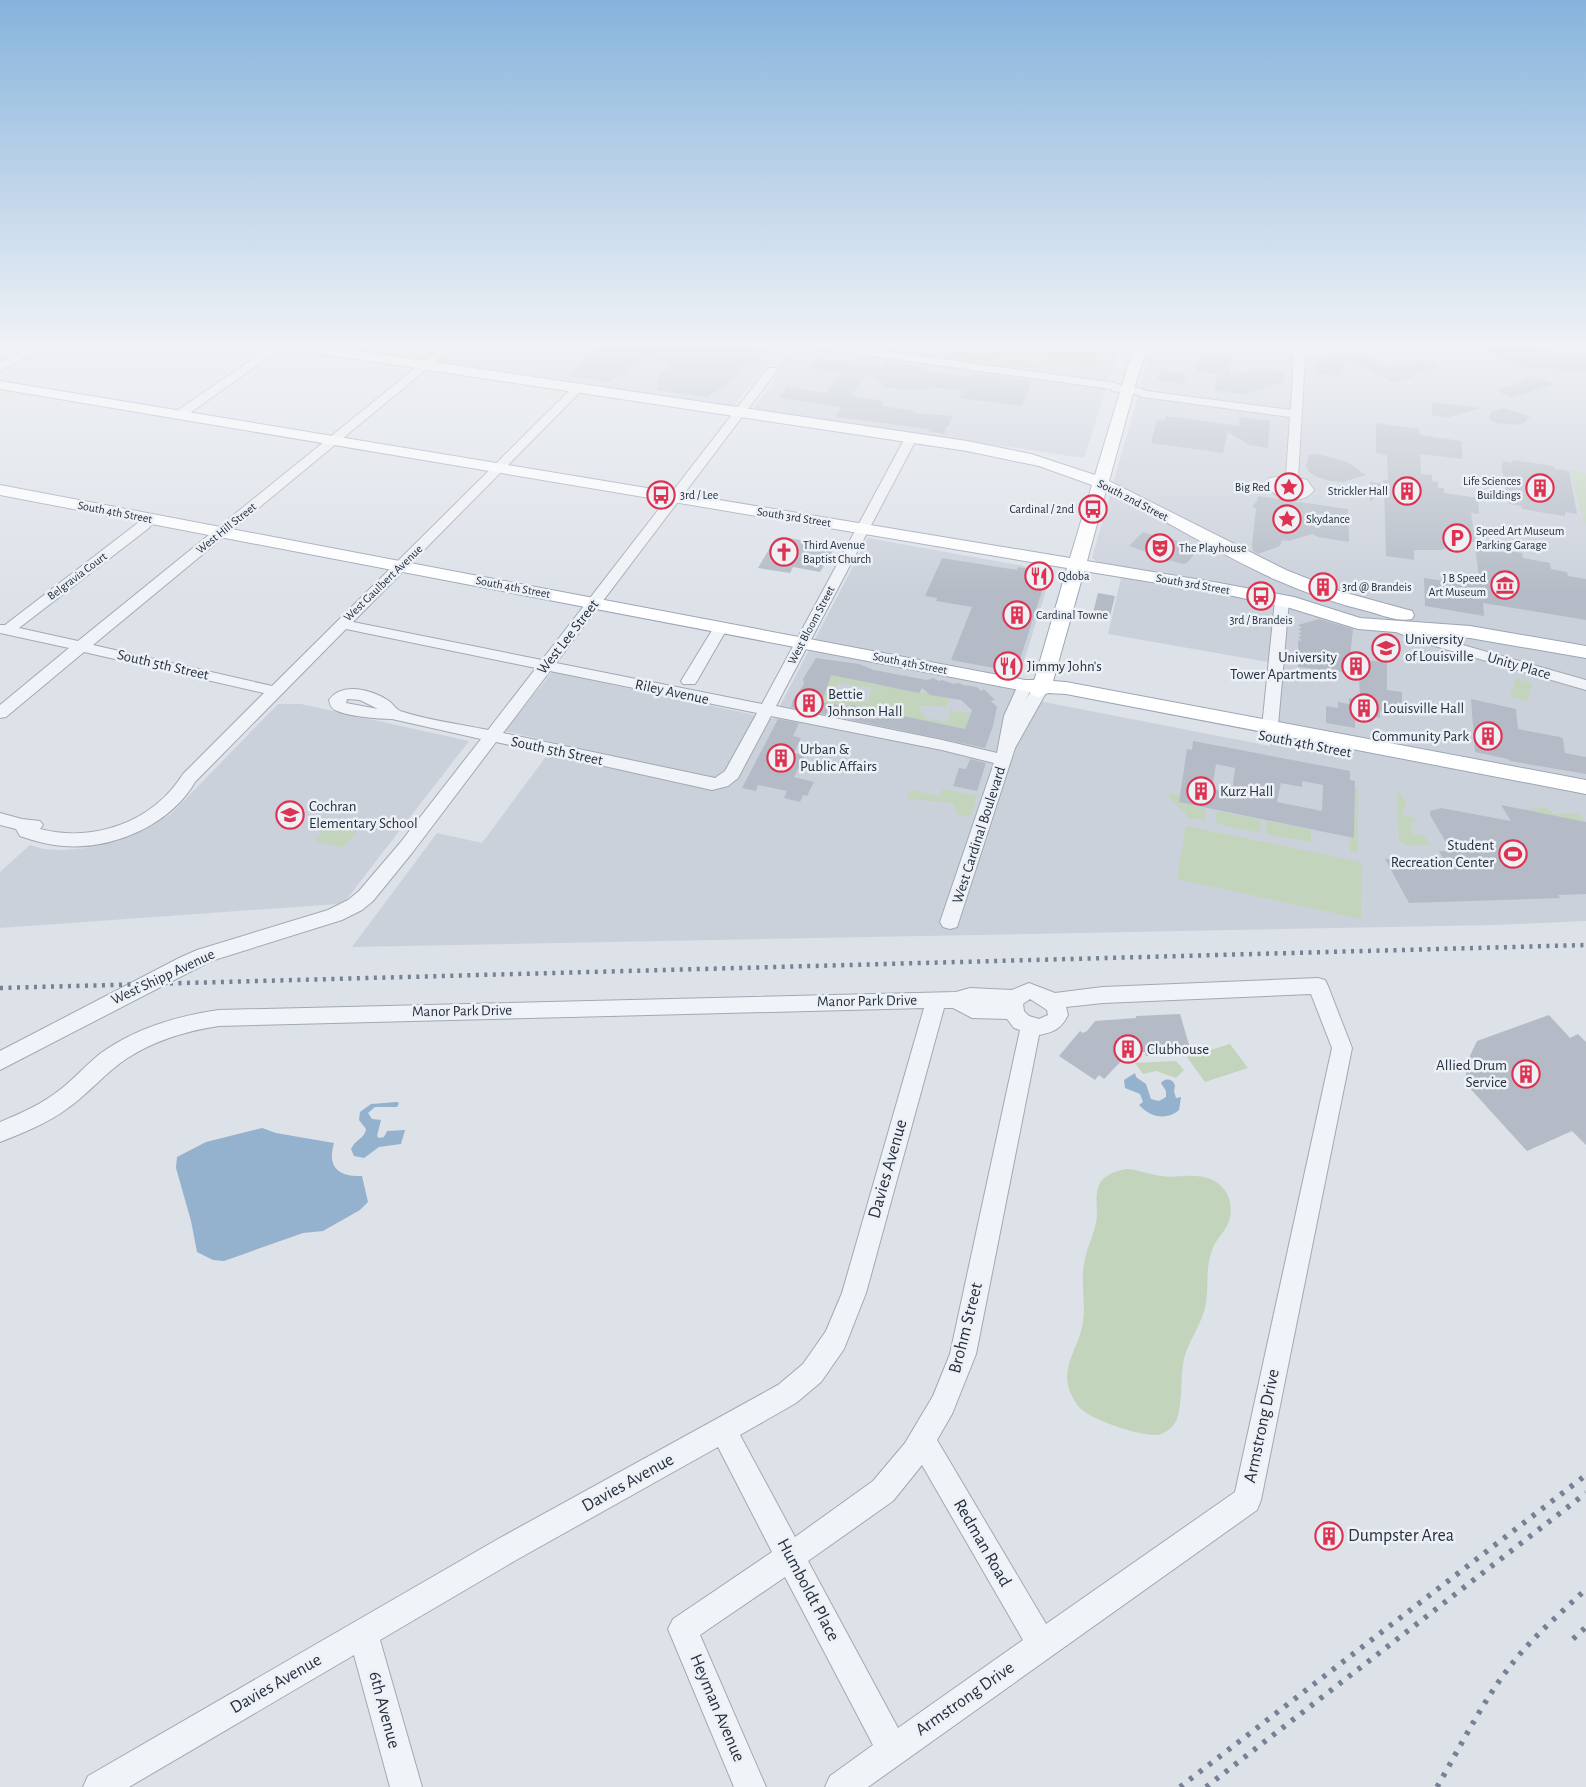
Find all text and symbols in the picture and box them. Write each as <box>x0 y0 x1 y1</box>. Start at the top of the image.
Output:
place icon: Big Red <box>1274 472 1304 502</box>
building icon: Life Sciences Buildings <box>1525 473 1555 503</box>
place label: Life Sciences Buildings <box>1463 475 1521 501</box>
building icon: Strickler Hall <box>1392 476 1422 506</box>
street label: South 2nd Street <box>1096 477 1170 523</box>
bus stop icon: 3rd / Lee <box>646 480 676 510</box>
place label: Big Red <box>1235 481 1270 493</box>
place label: Strickler Hall <box>1328 485 1388 497</box>
place label: 3rd / Lee <box>680 489 718 501</box>
bus stop icon: Cardinal / 2nd <box>1078 494 1108 524</box>
street label: South 4th Street <box>77 499 153 525</box>
street label: West Hill Street <box>194 500 258 556</box>
place label: Cardinal / 2nd <box>1009 503 1074 515</box>
place icon: Skydance <box>1272 504 1302 534</box>
street label: South 3rd Street <box>756 505 832 529</box>
place label: Skydance <box>1306 513 1350 526</box>
parking icon: Speed Art Museum Parking Garage <box>1442 523 1472 553</box>
place label: Speed Art Museum Parking Garage <box>1476 525 1564 551</box>
theatre icon: The Playhouse <box>1145 533 1175 563</box>
church icon: Third Avenue Baptist Church <box>769 537 799 567</box>
place label: Third Avenue Baptist Church <box>803 539 871 565</box>
place label: The Playhouse <box>1179 542 1246 555</box>
street label: West Gaulbert Avenue <box>341 543 425 623</box>
street label: Belgravia Court <box>45 550 109 602</box>
restaurant icon: Qdoba <box>1024 561 1054 591</box>
place label: Qdoba <box>1058 570 1090 583</box>
museum icon: J B Speed Art Museum <box>1490 570 1520 600</box>
street label: South 3rd Street <box>1155 572 1231 596</box>
building icon: 3rd @ Brandeis <box>1308 572 1338 602</box>
place label: J B Speed Art Museum <box>1429 572 1486 598</box>
street label: South 4th Street <box>475 574 551 600</box>
bus stop icon: 3rd / Brandeis <box>1246 581 1276 611</box>
place label: 3rd @ Brandeis <box>1342 581 1412 593</box>
street label: West Bloom Street <box>785 584 837 666</box>
street label: West Lee Street <box>534 597 602 677</box>
building icon: Cardinal Towne <box>1002 600 1032 630</box>
place label: Cardinal Towne <box>1036 609 1108 621</box>
place label: 3rd / Brandeis <box>1229 614 1293 626</box>
place label: University of Louisville <box>1405 632 1474 664</box>
school or university icon: University of Louisville <box>1371 633 1401 663</box>
street label: South 5th Street <box>116 647 210 683</box>
street label: South 4th Street <box>872 650 948 676</box>
place label: University Tower Apartments <box>1230 650 1338 682</box>
street label: Unity Place <box>1486 650 1552 682</box>
restaurant icon: Jimmy John's <box>993 651 1023 681</box>
building icon: University Tower Apartments <box>1341 651 1371 681</box>
place label: Jimmy John's <box>1027 659 1102 674</box>
street label: Riley Avenue <box>634 677 710 707</box>
place label: Bettie Johnson Hall <box>828 687 902 719</box>
building icon: Bettie Johnson Hall <box>794 688 824 718</box>
building icon: Louisville Hall <box>1349 693 1379 723</box>
place label: Louisville Hall <box>1383 701 1464 716</box>
building icon: Community Park <box>1473 721 1503 751</box>
street label: South 4th Street <box>1257 728 1353 760</box>
place label: Community Park <box>1372 729 1469 744</box>
street label: South 5th Street <box>510 734 604 768</box>
place label: Urban & Public Affairs <box>800 742 877 774</box>
building icon: Urban & Public Affairs <box>766 743 796 773</box>
street label: West Cardinal Boulevard <box>950 764 1008 905</box>
building icon: Kurz Hall <box>1186 776 1216 806</box>
place label: Kurz Hall <box>1220 784 1273 799</box>
place label: Cochran Elementary School <box>309 799 418 831</box>
school or university icon: Cochran Elementary School <box>275 800 305 830</box>
place label: Student Recreation Center <box>1391 838 1494 870</box>
sports icon: Student Recreation Center <box>1498 839 1528 869</box>
street label: West Shipp Avenue <box>109 946 217 1008</box>
street label: Manor Park Drive <box>817 993 917 1009</box>
street label: Manor Park Drive <box>412 1003 512 1019</box>
building icon: Clubhouse <box>1113 1034 1143 1064</box>
place label: Clubhouse <box>1147 1042 1209 1057</box>
place label: Allied Drum Service <box>1436 1058 1507 1090</box>
building icon: Allied Drum Service <box>1511 1059 1541 1089</box>
street label: Davies Avenue <box>865 1117 911 1221</box>
street label: Brohm Street <box>946 1280 986 1375</box>
street label: Armstrong Drive <box>1241 1368 1283 1484</box>
street label: Davies Avenue <box>579 1450 677 1516</box>
street label: Redman Road <box>950 1496 1014 1590</box>
building icon: Dumpster Area <box>1314 1521 1344 1551</box>
place label: Dumpster Area <box>1348 1527 1454 1545</box>
street label: Humboldt Place <box>773 1536 843 1644</box>
street label: Davies Avenue <box>227 1651 325 1717</box>
street label: Heyman Avenue <box>686 1651 748 1765</box>
street label: Armstrong Drive <box>912 1658 1018 1740</box>
street label: 6th Avenue <box>365 1670 403 1750</box>

